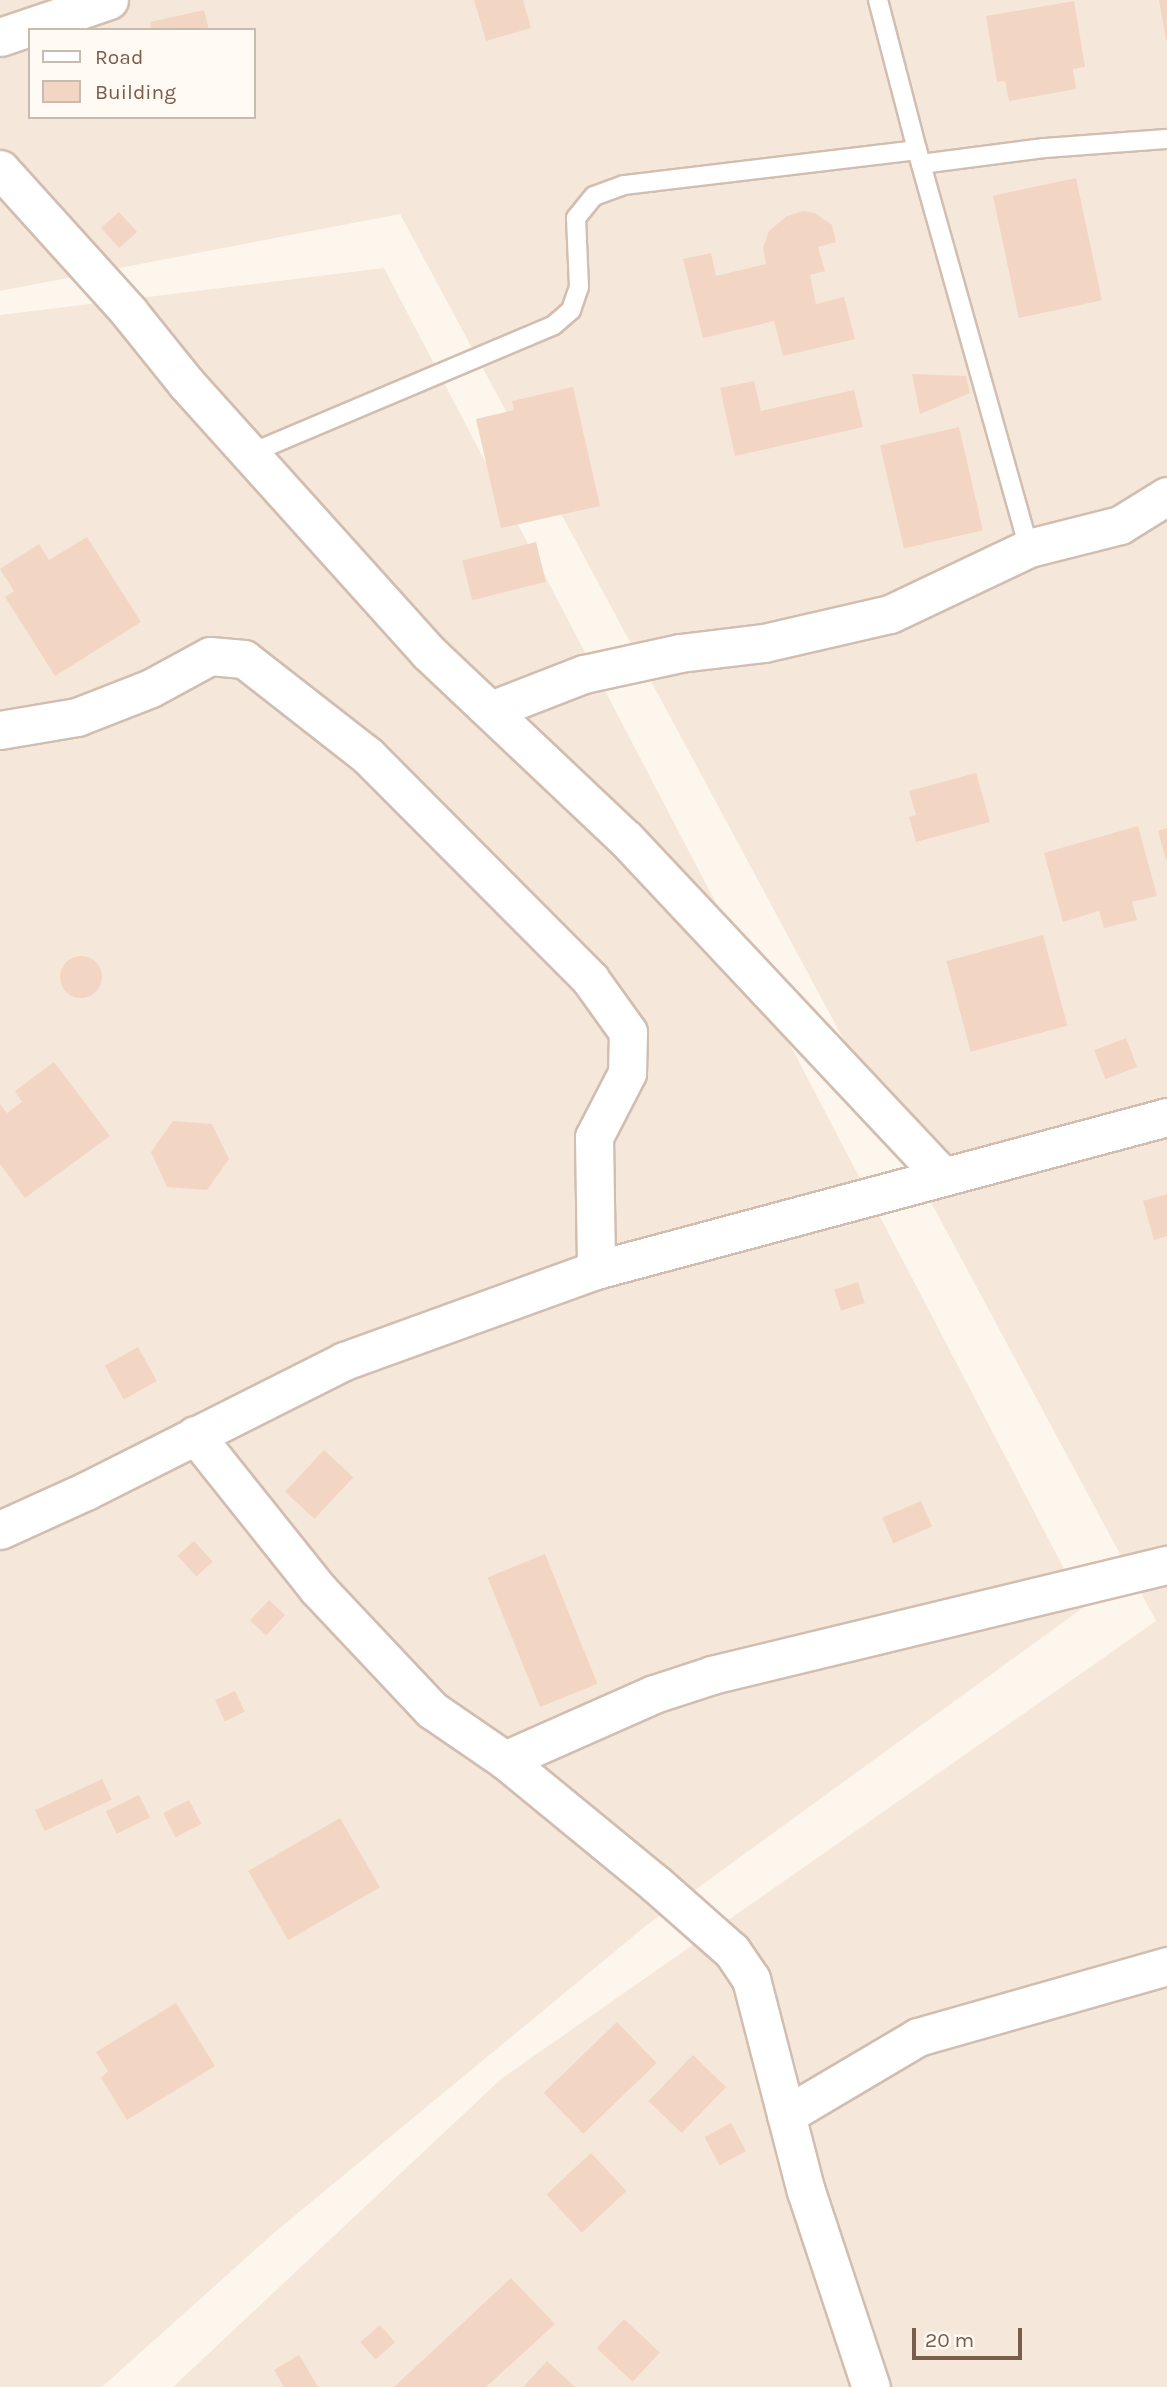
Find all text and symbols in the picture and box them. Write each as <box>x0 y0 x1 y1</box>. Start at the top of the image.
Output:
legend <box>28 28 256 119</box>
text: Road <box>95 45 143 69</box>
text: Building <box>95 80 176 104</box>
scale bar <box>915 2314 1025 2358</box>
text: 20 m <box>925 2328 974 2352</box>

